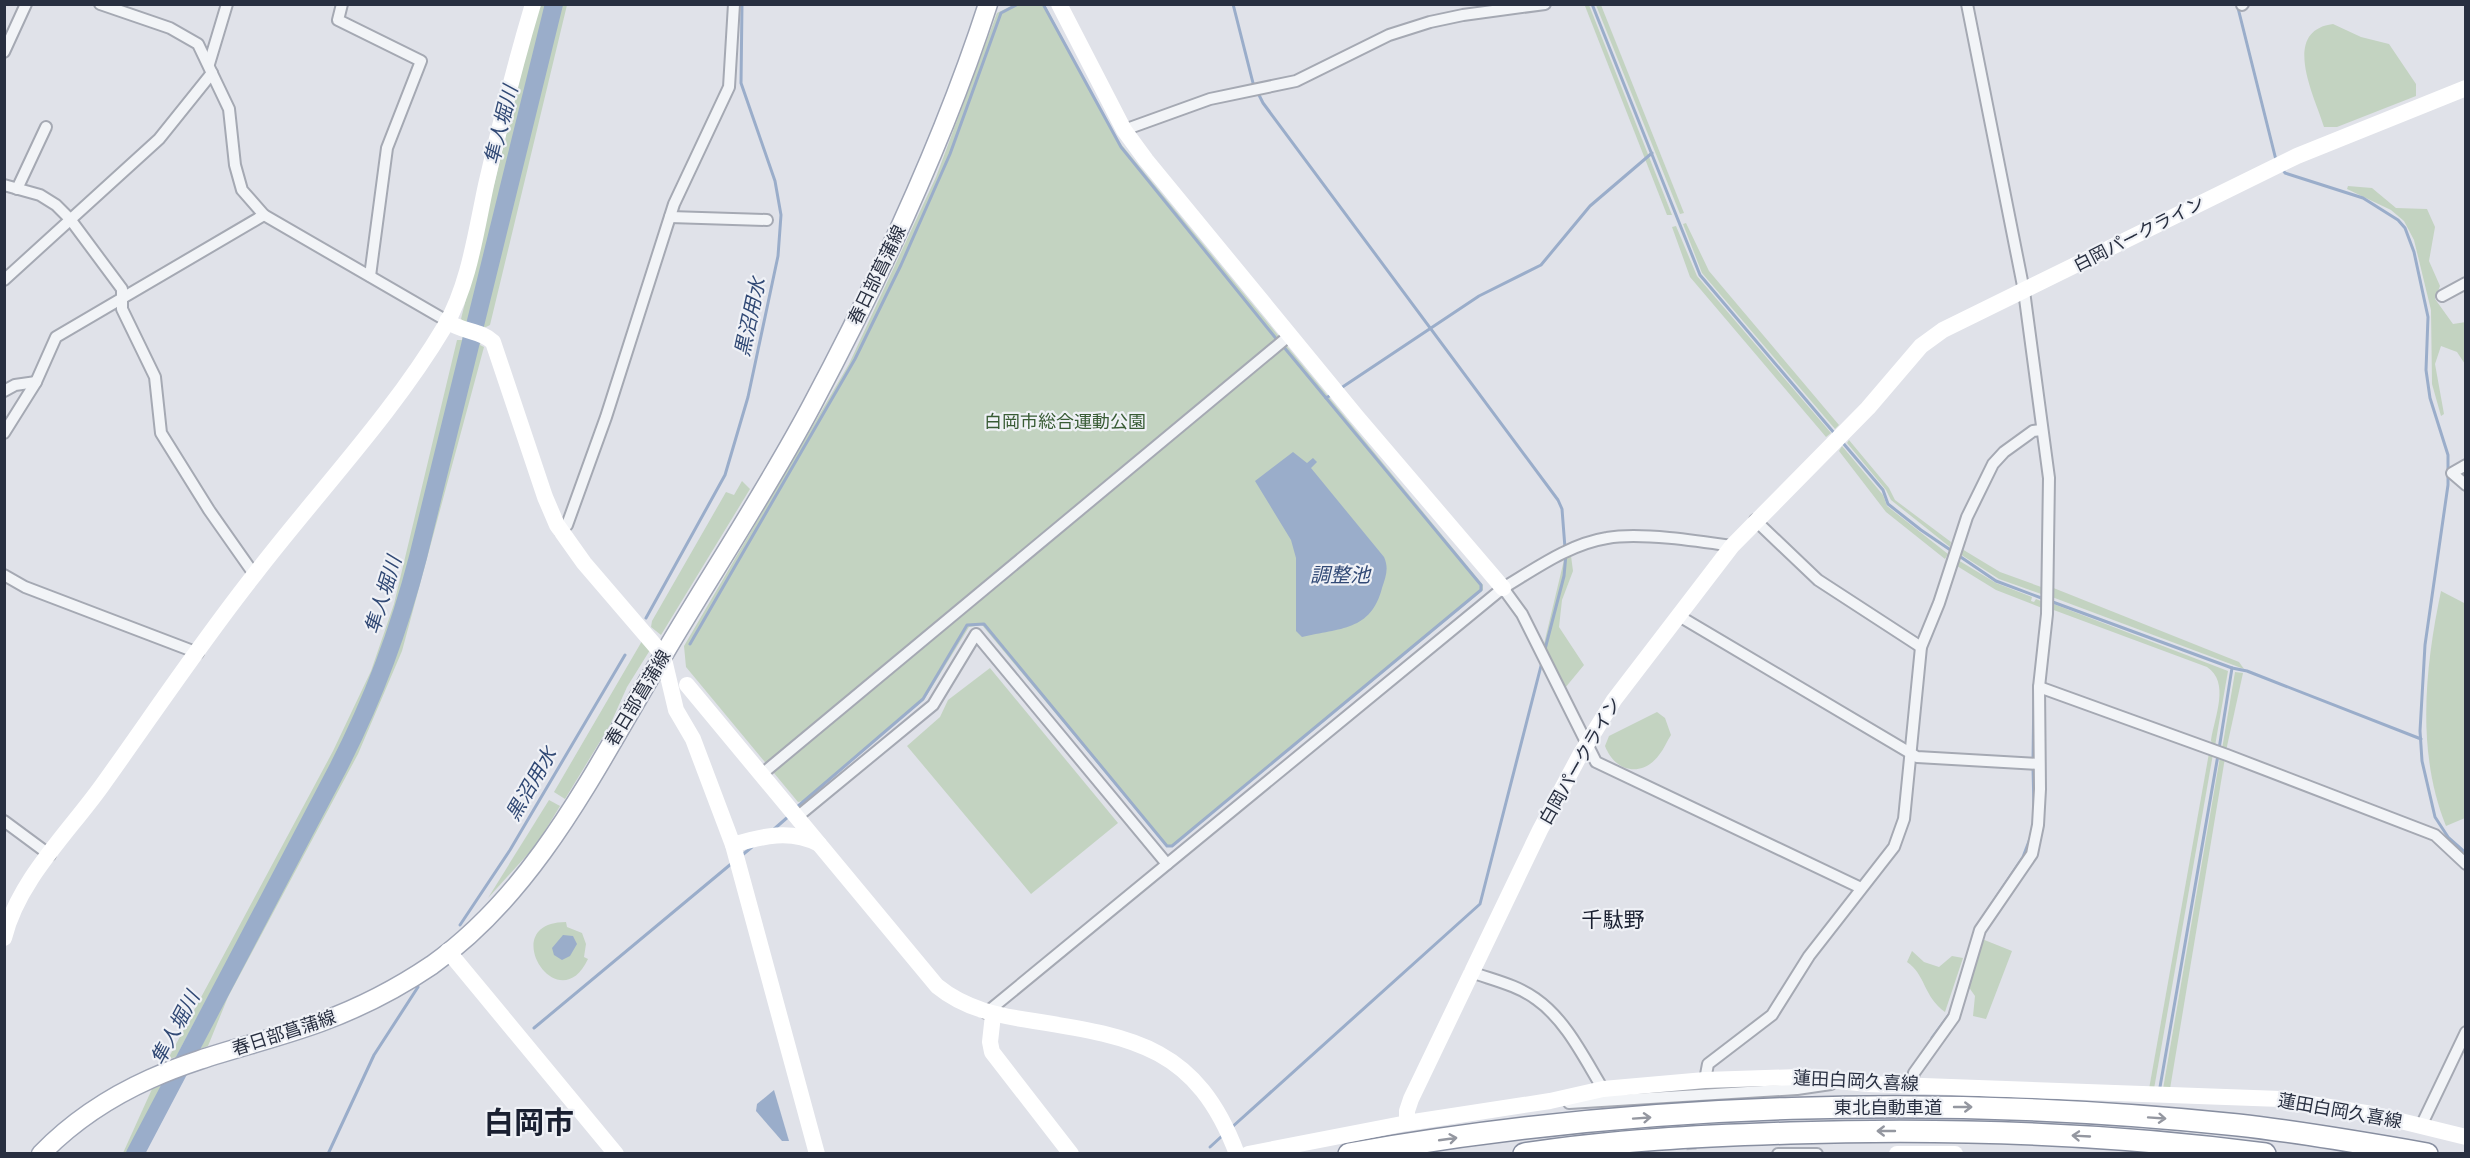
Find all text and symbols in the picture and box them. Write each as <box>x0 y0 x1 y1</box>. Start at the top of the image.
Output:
water label: 隼人堀川 <box>478 81 524 167</box>
street label: 白岡パークライン <box>2069 190 2208 276</box>
street label: 春日部菖蒲線 <box>842 221 911 328</box>
water label: 黒沼用水 <box>728 273 771 359</box>
park label: 白岡市総合運動公園 <box>984 409 1146 433</box>
water label: 隼人堀川 <box>358 551 408 637</box>
water label: 調整池 <box>1310 561 1372 588</box>
street label: 春日部菖蒲線 <box>599 645 675 750</box>
street label: 白岡パークライン <box>1533 692 1626 829</box>
water label: 黒沼用水 <box>499 741 563 825</box>
district label: 千駄野 <box>1582 905 1645 933</box>
water label: 隼人堀川 <box>144 984 206 1069</box>
street label: 春日部菖蒲線 <box>229 1004 339 1060</box>
street label: 蓮田白岡久喜線 <box>1793 1065 1920 1095</box>
street label: 蓮田白岡久喜線 <box>2276 1087 2404 1133</box>
street label: 東北自動車道 <box>1834 1095 1942 1119</box>
district label: 白岡市 <box>484 1101 574 1142</box>
one-way arrow <box>1952 1102 1972 1113</box>
one-way arrow <box>1632 1112 1652 1123</box>
one-way arrow <box>2147 1113 2167 1124</box>
one-way arrow <box>1877 1125 1897 1137</box>
one-way arrow <box>2072 1131 2092 1142</box>
one-way arrow <box>1438 1133 1458 1144</box>

